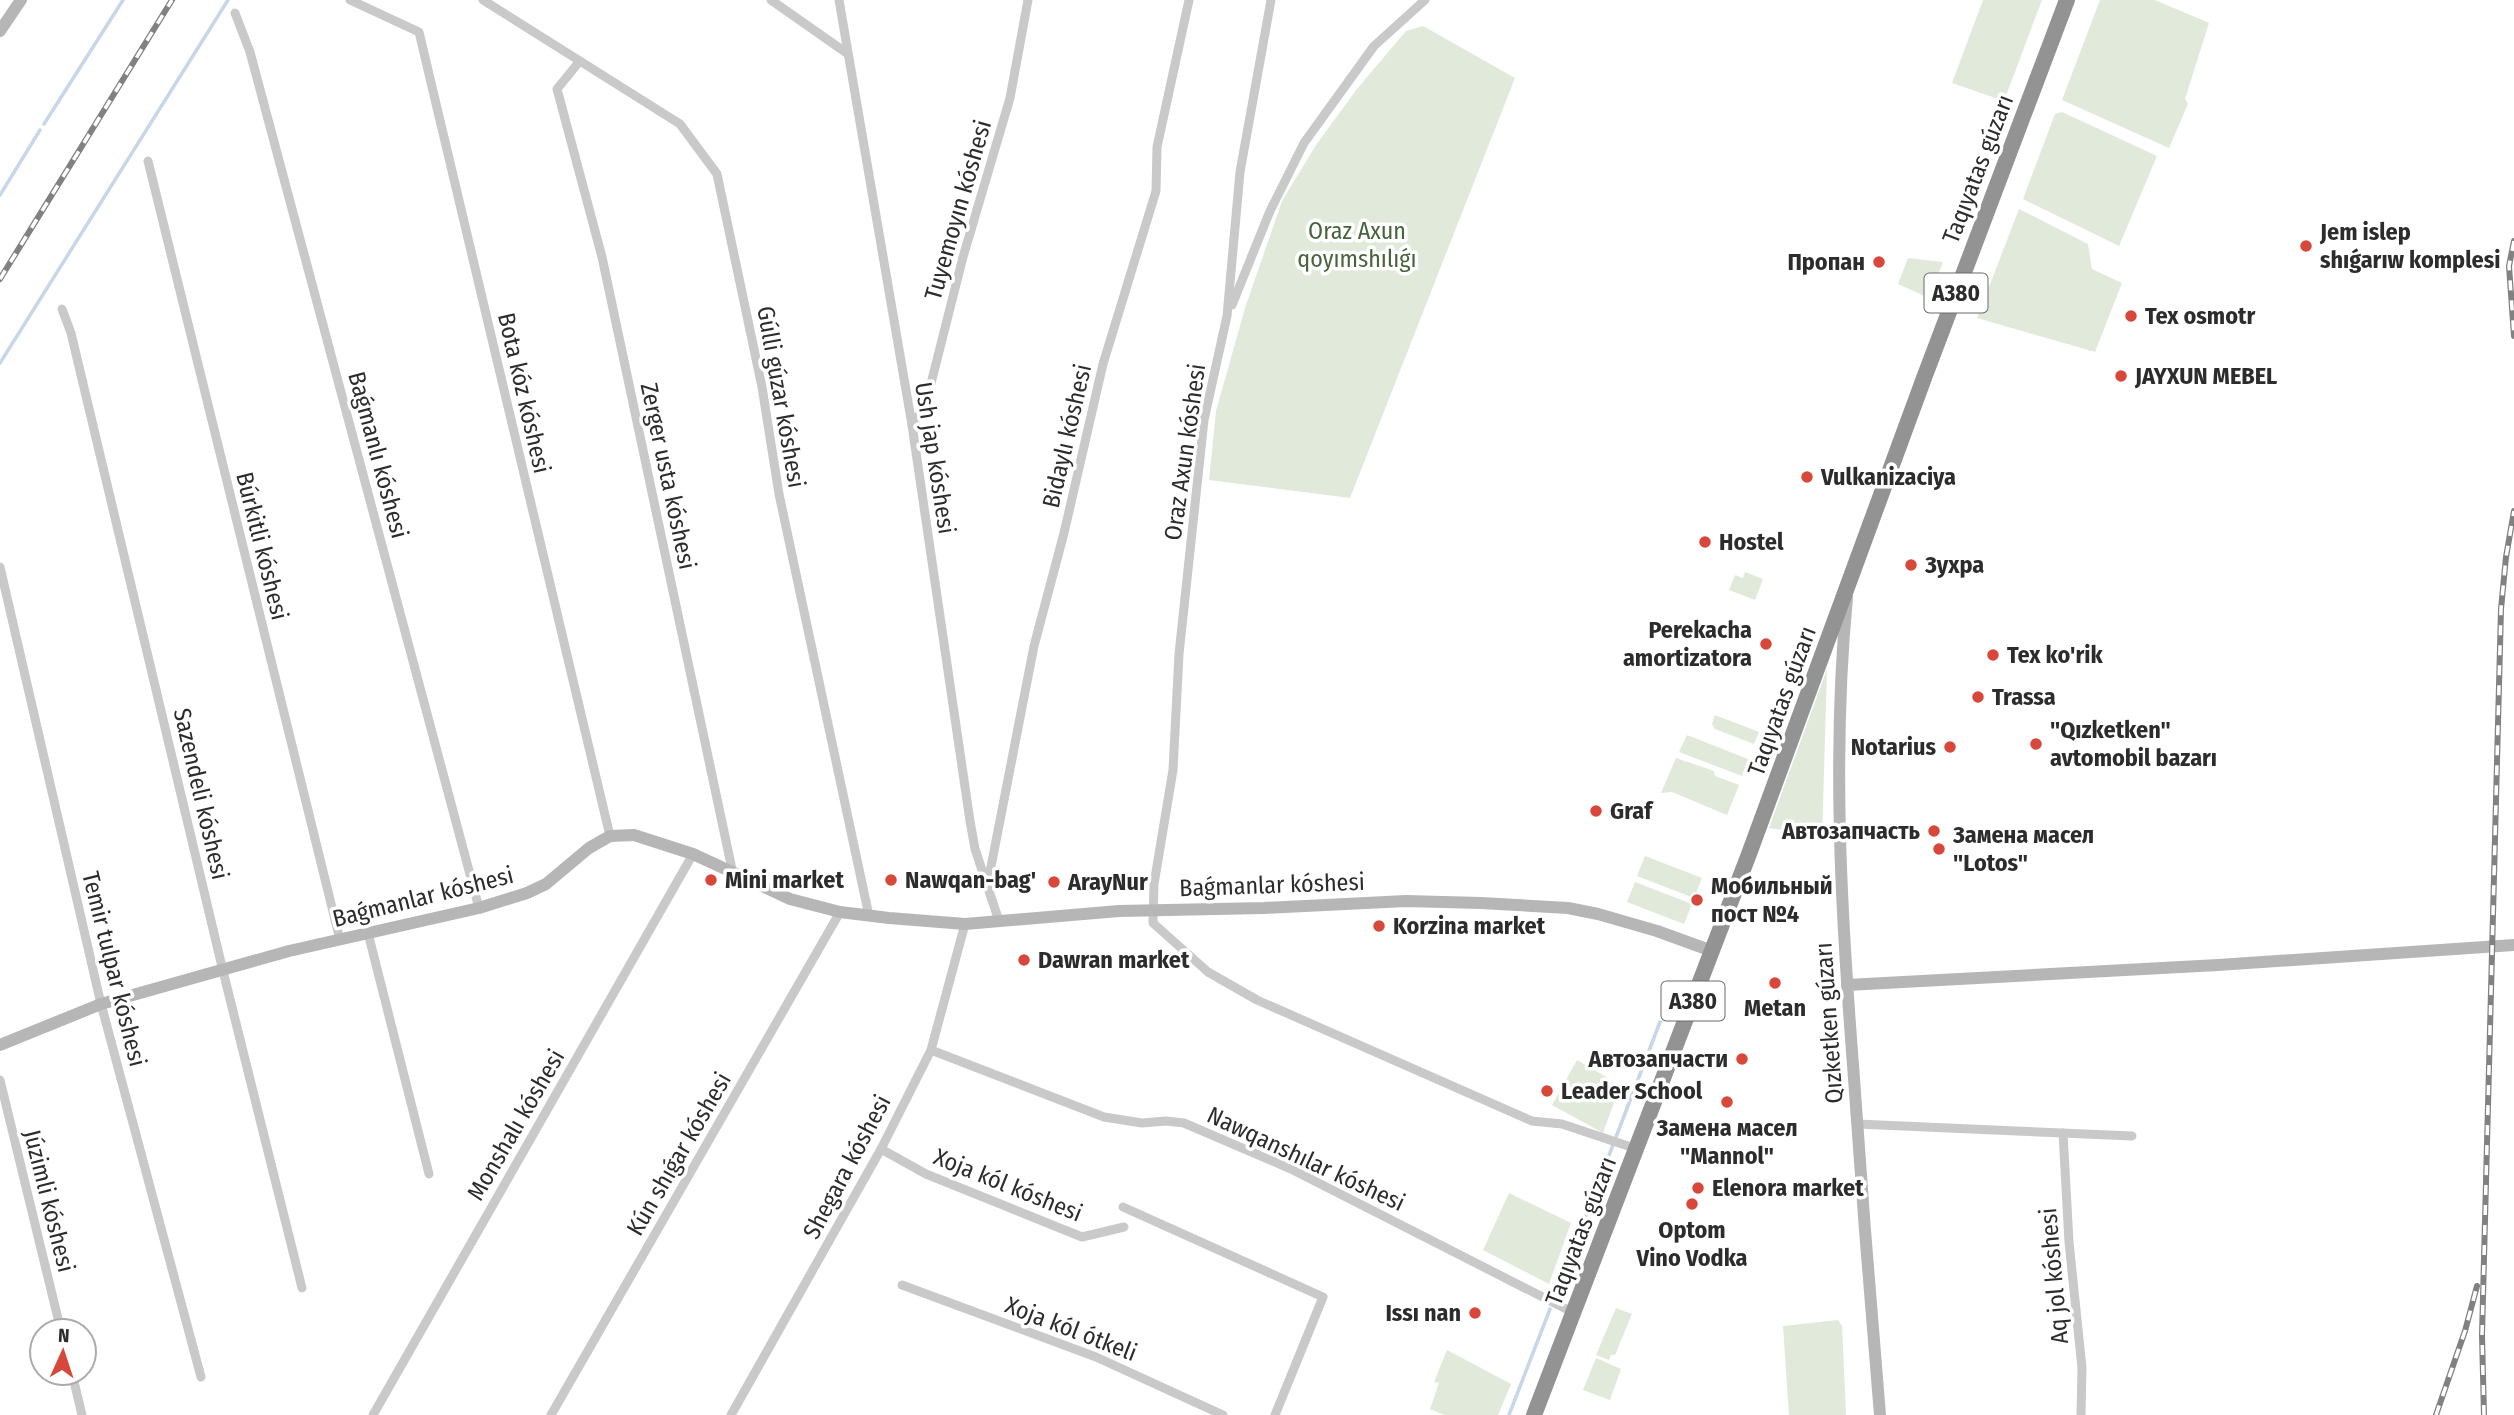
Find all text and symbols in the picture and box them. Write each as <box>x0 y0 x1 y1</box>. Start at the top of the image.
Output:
street label: Taqıyatas gúzarı <box>1937 91 2019 247</box>
street label: Tuyemoyın kóshesi <box>919 117 997 303</box>
park label: Oraz Axun qoyımshılıǵı <box>1297 217 1417 273</box>
place label: Jem islep shıǵarıw komplesi <box>2319 218 2500 274</box>
marker: Jem islep shıǵarıw komplesi <box>2298 238 2314 254</box>
place label: Пропан <box>1787 248 1865 276</box>
marker: Пропан <box>1871 254 1887 270</box>
road number: A380 <box>1924 274 1988 312</box>
place label: Tex osmotr <box>2145 302 2255 330</box>
street label: Gúlli gúzar kóshesi <box>751 304 811 490</box>
marker: Tex osmotr <box>2123 308 2139 324</box>
street label: Bota kóz kóshesi <box>492 310 556 476</box>
street label: Bidaylı kóshesi <box>1037 361 1097 511</box>
street label: Oraz Axun kóshesi <box>1159 362 1211 542</box>
place label: JAYXUN MEBEL <box>2134 362 2277 390</box>
marker: JAYXUN MEBEL <box>2113 368 2129 384</box>
street label: Baǵmanlı kóshesi <box>342 369 414 541</box>
street label: Zerger usta kóshesi <box>635 380 701 572</box>
street label: Ush jap kóshesi <box>909 380 961 536</box>
place label: Vulkanizaciya <box>1820 463 1956 491</box>
street label: Búrkitli kóshesi <box>230 469 294 623</box>
marker: Vulkanizaciya <box>1799 469 1815 485</box>
place label: Hostel <box>1719 528 1784 556</box>
marker: Hostel <box>1697 534 1713 550</box>
place label: Зухра <box>1924 551 1984 579</box>
marker: Зухра <box>1903 557 1919 573</box>
place label: Perekacha amortizatora <box>1623 616 1752 672</box>
street label: Taqıyatas gúzarı <box>1742 623 1822 779</box>
marker: Perekacha amortizatora <box>1758 636 1774 652</box>
place label: Tex ko'rik <box>2007 641 2103 669</box>
marker: Tex ko'rik <box>1985 647 2001 663</box>
place label: Trassa <box>1992 683 2056 711</box>
marker: Trassa <box>1970 689 1986 705</box>
street label: Sazendeli kóshesi <box>168 706 234 882</box>
place label: "Qızketken" avtomobil bazarı <box>2050 716 2217 772</box>
place label: Notarius <box>1851 733 1936 761</box>
marker: "Qızketken" avtomobil bazarı <box>2028 736 2044 752</box>
marker: Notarius <box>1942 739 1958 755</box>
place label: Graf <box>1610 797 1654 825</box>
marker: Graf <box>1588 803 1604 819</box>
place label: Автозапчасть <box>1781 817 1921 845</box>
place label: Замена масел "Lotos" <box>1952 821 2094 877</box>
marker: Автозапчасть <box>1926 823 1942 839</box>
marker: Замена масел "Lotos" <box>1931 841 1947 857</box>
street label: Baǵmanlar kóshesi <box>330 861 516 933</box>
place label: Mini market <box>725 866 844 894</box>
place label: Nawqan-bag' <box>905 866 1036 894</box>
place label: ArayNur <box>1067 868 1148 896</box>
street label: Baǵmanlar kóshesi <box>1179 868 1365 902</box>
street label: Temir tulpar kóshesi <box>76 869 152 1069</box>
marker: Mini market <box>703 872 719 888</box>
marker: Nawqan-bag' <box>883 872 899 888</box>
place label: Мобильный пост №4 <box>1711 872 1833 928</box>
marker: ArayNur <box>1046 874 1062 890</box>
marker: Мобильный пост №4 <box>1689 892 1705 908</box>
place label: Korzina market <box>1393 912 1546 940</box>
marker: Korzina market <box>1371 918 1387 934</box>
street label: Qızketken gúzarı <box>1809 942 1849 1104</box>
place label: Dawran market <box>1038 946 1190 974</box>
marker: Dawran market <box>1016 952 1032 968</box>
marker: Metan <box>1767 975 1783 991</box>
road number: A380 <box>1662 982 1724 1020</box>
place label: Metan <box>1744 994 1806 1022</box>
street label: Monshalı kóshesi <box>462 1045 570 1205</box>
place label: Автозапчасти <box>1588 1045 1728 1073</box>
marker: Автозапчасти <box>1734 1051 1750 1067</box>
street label: Kún shıǵar kóshesi <box>621 1068 737 1240</box>
place label: Leader School <box>1561 1077 1703 1105</box>
marker: Leader School <box>1539 1083 1555 1099</box>
street label: Shegara kóshesi <box>797 1090 897 1244</box>
marker: Замена масел "Mannol" <box>1719 1094 1735 1110</box>
street label: Nawqanshılar kóshesi <box>1203 1101 1409 1217</box>
place label: Замена масел "Mannol" <box>1655 1114 1798 1170</box>
street label: Júzimli kóshesi <box>18 1127 80 1275</box>
street label: Xoja kól kóshesi <box>930 1142 1086 1228</box>
street label: Taqıyatas gúzarı <box>1540 1153 1622 1309</box>
place label: Elenora market <box>1712 1174 1864 1202</box>
marker: Elenora market <box>1690 1180 1706 1196</box>
marker: Optom Vino Vodka <box>1684 1196 1700 1212</box>
street label: Aq jol kóshesi <box>2034 1207 2074 1345</box>
place label: Optom Vino Vodka <box>1636 1216 1748 1272</box>
street label: Xoja kól ótkeli <box>1001 1291 1141 1367</box>
place label: Issı nan <box>1385 1299 1461 1327</box>
marker: Issı nan <box>1467 1305 1483 1321</box>
north arrow <box>28 1317 98 1387</box>
text: N <box>58 1324 70 1347</box>

